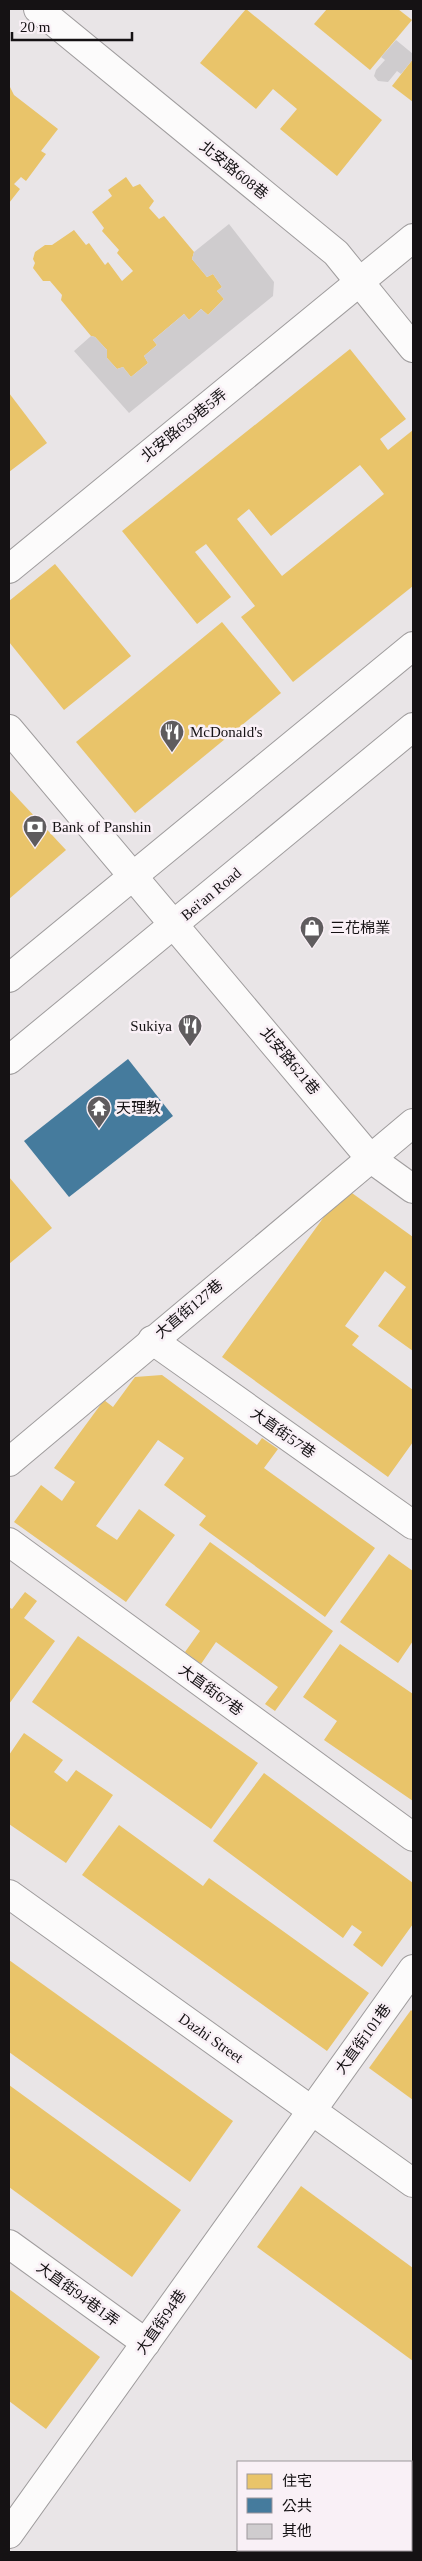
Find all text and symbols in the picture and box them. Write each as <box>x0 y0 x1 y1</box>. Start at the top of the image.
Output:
scale bar <box>12 10 132 42</box>
text: 20 m <box>20 19 51 35</box>
street label: 北安路608巷 <box>197 137 272 202</box>
street label: 北安路639巷5弄 <box>138 385 230 464</box>
restaurant icon: McDonald's <box>159 719 185 753</box>
place label: McDonald's <box>190 724 263 740</box>
bank icon: Bank of Panshin <box>22 814 48 848</box>
place label: Bank of Panshin <box>52 819 152 835</box>
street label: Bei'an Road <box>178 864 245 924</box>
shop icon: 三花棉業 <box>299 915 325 949</box>
place label: 三花棉業 <box>330 920 390 936</box>
restaurant icon: Sukiya <box>177 1013 203 1047</box>
place label: Sukiya <box>130 1018 172 1034</box>
street label: 北安路621巷 <box>257 1024 323 1098</box>
temple icon: 天理教 <box>86 1095 112 1129</box>
place label: 天理教 <box>116 1100 161 1116</box>
street label: 大直街127巷 <box>152 1276 226 1342</box>
street label: 大直街57巷 <box>248 1405 318 1461</box>
street label: 大直街67巷 <box>176 1661 246 1719</box>
street label: 大直街101巷 <box>332 2001 394 2077</box>
street label: Dazhi Street <box>176 2010 247 2066</box>
street label: 大直街94巷1弄 <box>34 2259 122 2329</box>
street label: 大直街94巷 <box>133 2287 189 2357</box>
legend <box>237 2461 412 2551</box>
text: 住宅 <box>282 2473 312 2489</box>
text: 公共 <box>282 2498 312 2514</box>
text: 其他 <box>282 2523 312 2539</box>

